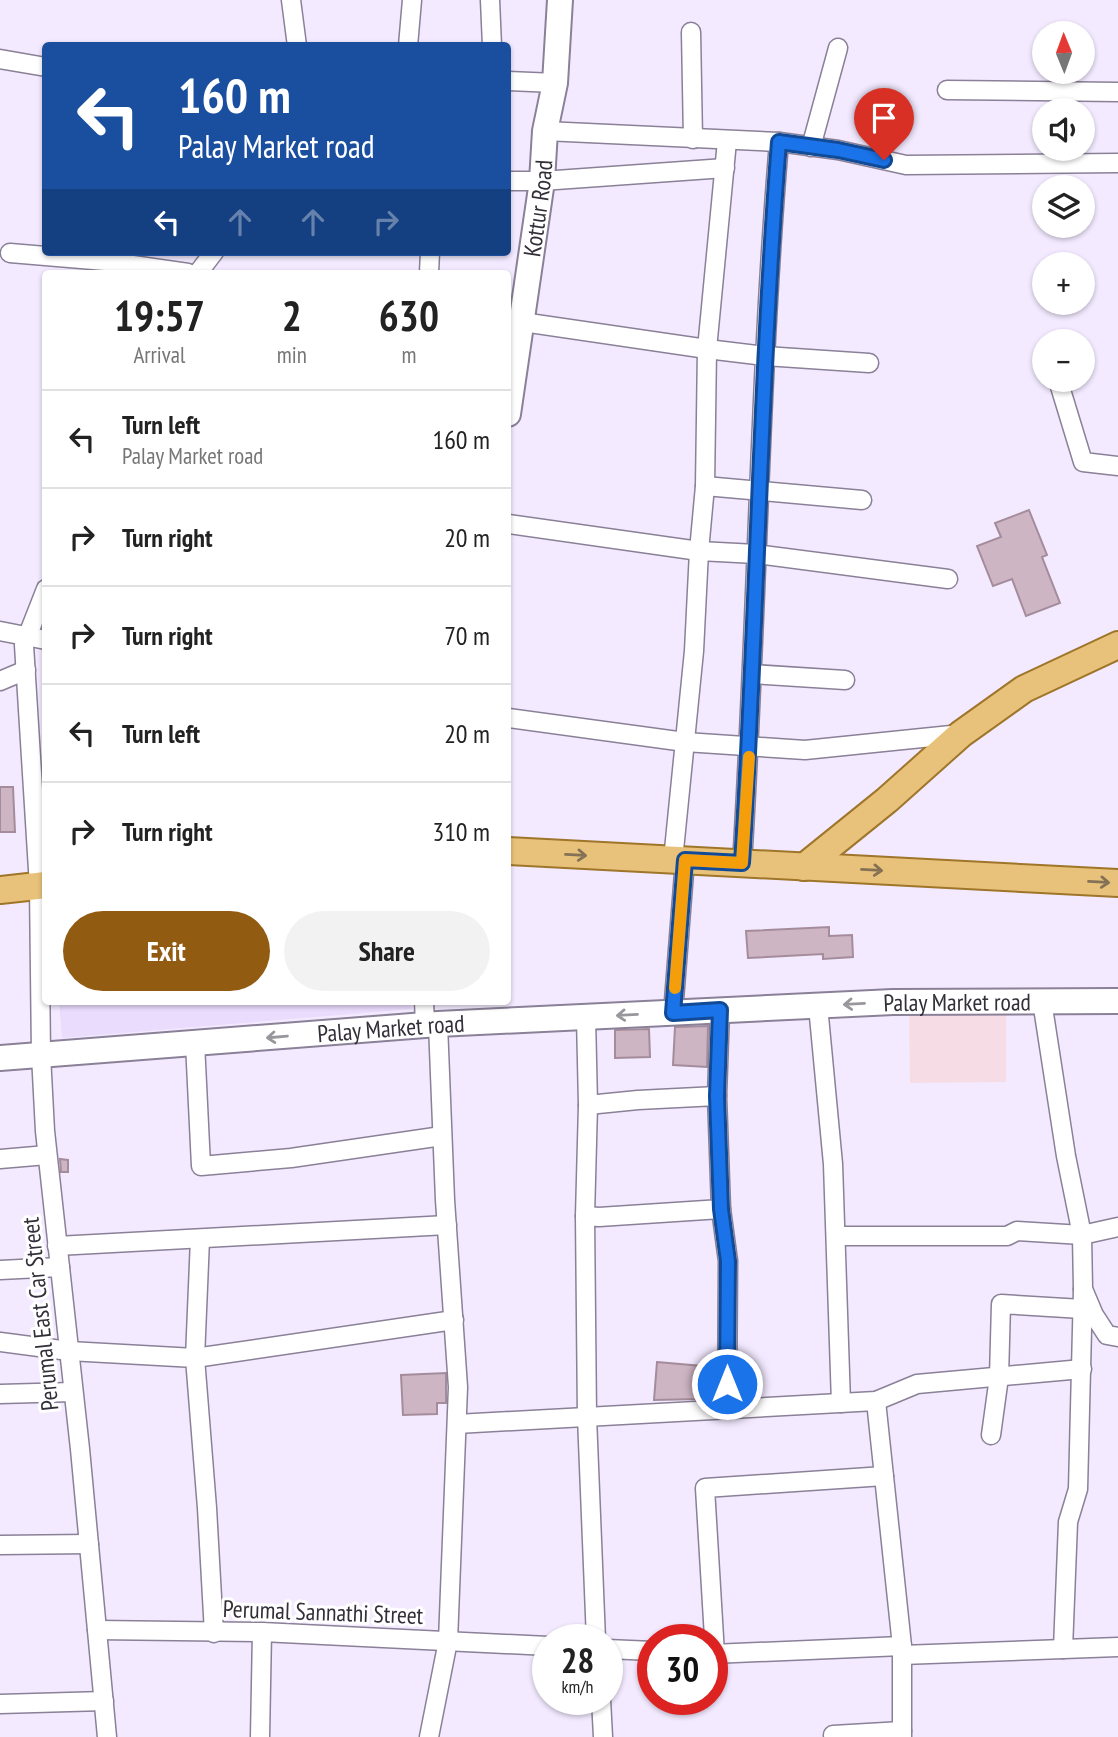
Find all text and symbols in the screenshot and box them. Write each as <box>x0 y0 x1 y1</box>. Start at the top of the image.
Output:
north arrow <box>1032 21 1096 84</box>
map controls <box>1032 21 1095 392</box>
text: 160 m <box>178 63 291 127</box>
icon: left <box>63 70 154 161</box>
pin <box>854 88 914 160</box>
button: sound <box>1032 98 1095 161</box>
icon: arrive <box>865 99 903 137</box>
text: Palay Market road <box>178 125 375 167</box>
street label: Kottur Road <box>516 159 559 259</box>
button: layers <box>1032 175 1095 238</box>
icon: left <box>148 203 186 241</box>
icon: ahead <box>221 203 259 241</box>
icon: ahead <box>294 203 332 241</box>
icon: right <box>367 203 405 241</box>
button: + <box>1032 252 1095 315</box>
text: 19:57 <box>114 288 205 343</box>
text: 2 <box>282 288 302 343</box>
text: 630 <box>379 288 439 343</box>
button: − <box>1032 329 1095 392</box>
text: Arrival <box>133 340 185 369</box>
text: min <box>277 340 307 369</box>
text: m <box>401 340 416 369</box>
text: Turn left <box>122 408 200 441</box>
icon: left <box>63 420 101 458</box>
text: 160 m <box>432 423 490 456</box>
text: Palay Market road <box>122 441 263 470</box>
icon: right <box>63 518 101 556</box>
text: Turn right <box>122 521 213 554</box>
text: 20 m <box>444 521 490 554</box>
icon: right <box>63 616 101 654</box>
text: Turn right <box>122 619 213 652</box>
text: 70 m <box>444 619 490 652</box>
icon: left <box>63 714 101 752</box>
text: Turn left <box>122 717 200 750</box>
text: 20 m <box>444 717 490 750</box>
icon: right <box>63 812 101 850</box>
text: Turn right <box>122 815 213 848</box>
text: 310 m <box>432 815 490 848</box>
one-way arrow <box>564 848 587 861</box>
one-way arrow <box>860 864 883 877</box>
one-way arrow <box>1088 876 1111 889</box>
button: Exit <box>63 911 270 991</box>
button: Share <box>284 911 490 991</box>
street label: Palay Market road <box>883 986 1031 1018</box>
one-way arrow <box>843 998 866 1011</box>
street label: Palay Market road <box>316 1007 465 1049</box>
one-way arrow <box>616 1009 638 1022</box>
one-way arrow <box>266 1031 289 1044</box>
street label: Perumal East Car Street <box>14 1215 66 1412</box>
position arrow <box>690 1347 764 1421</box>
street label: Perumal Sannathi Street <box>222 1593 424 1631</box>
speed limit sign: 30 <box>637 1624 728 1715</box>
text: 28 <box>561 1637 594 1683</box>
text: km/h <box>562 1675 593 1698</box>

